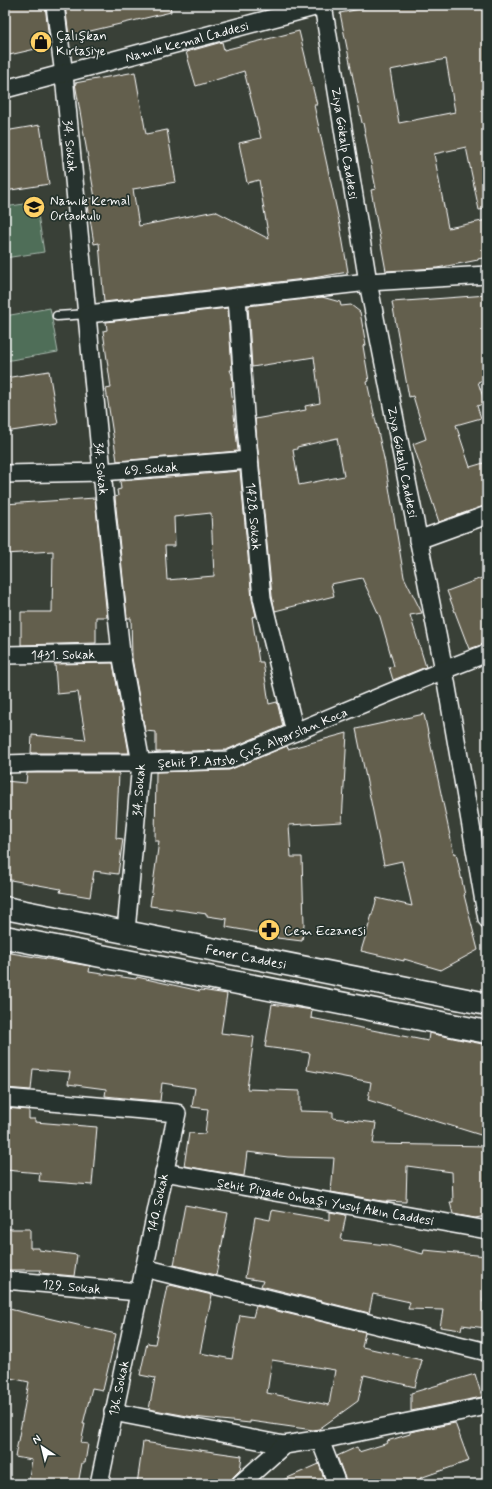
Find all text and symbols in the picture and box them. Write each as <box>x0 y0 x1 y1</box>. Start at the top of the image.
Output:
street label: Namık Kemal Caddesi <box>123 18 251 67</box>
place label: Çalışkan Kırtasiye <box>56 28 107 60</box>
shop icon: Çalışkan Kırtasiye <box>28 29 54 55</box>
street label: Ziya Gökalp Caddesi <box>326 86 361 201</box>
street label: 34. Sokak <box>58 119 80 174</box>
place label: Namık Kemal Ortaokulu <box>50 193 130 225</box>
school or university icon: Namık Kemal Ortaokulu <box>21 194 47 220</box>
street label: Ziya Gökalp Caddesi <box>383 405 421 519</box>
street label: 34. Sokak <box>89 442 111 497</box>
street label: 69. Sokak <box>124 459 179 480</box>
street label: 1428. Sokak <box>241 482 265 552</box>
street label: 1431. Sokak <box>31 646 96 665</box>
street label: Şehit P. Astsb. Çvş. Alparslan Koca <box>157 704 350 772</box>
street label: 34. Sokak <box>129 763 150 817</box>
pharmacy icon: Cem Eczanesi <box>256 917 282 943</box>
place label: Cem Eczanesi <box>284 923 366 940</box>
street label: Fener Caddesi <box>204 941 288 974</box>
street label: 140. Sokak <box>144 1171 173 1235</box>
street label: Şehit Piyade Onbaşı Yusuf Akın Caddesi <box>215 1175 435 1230</box>
street label: 129. Sokak <box>42 1276 102 1299</box>
street label: 136. Sokak <box>105 1358 134 1418</box>
north arrow <box>22 1427 62 1467</box>
text: N <box>30 1432 44 1447</box>

